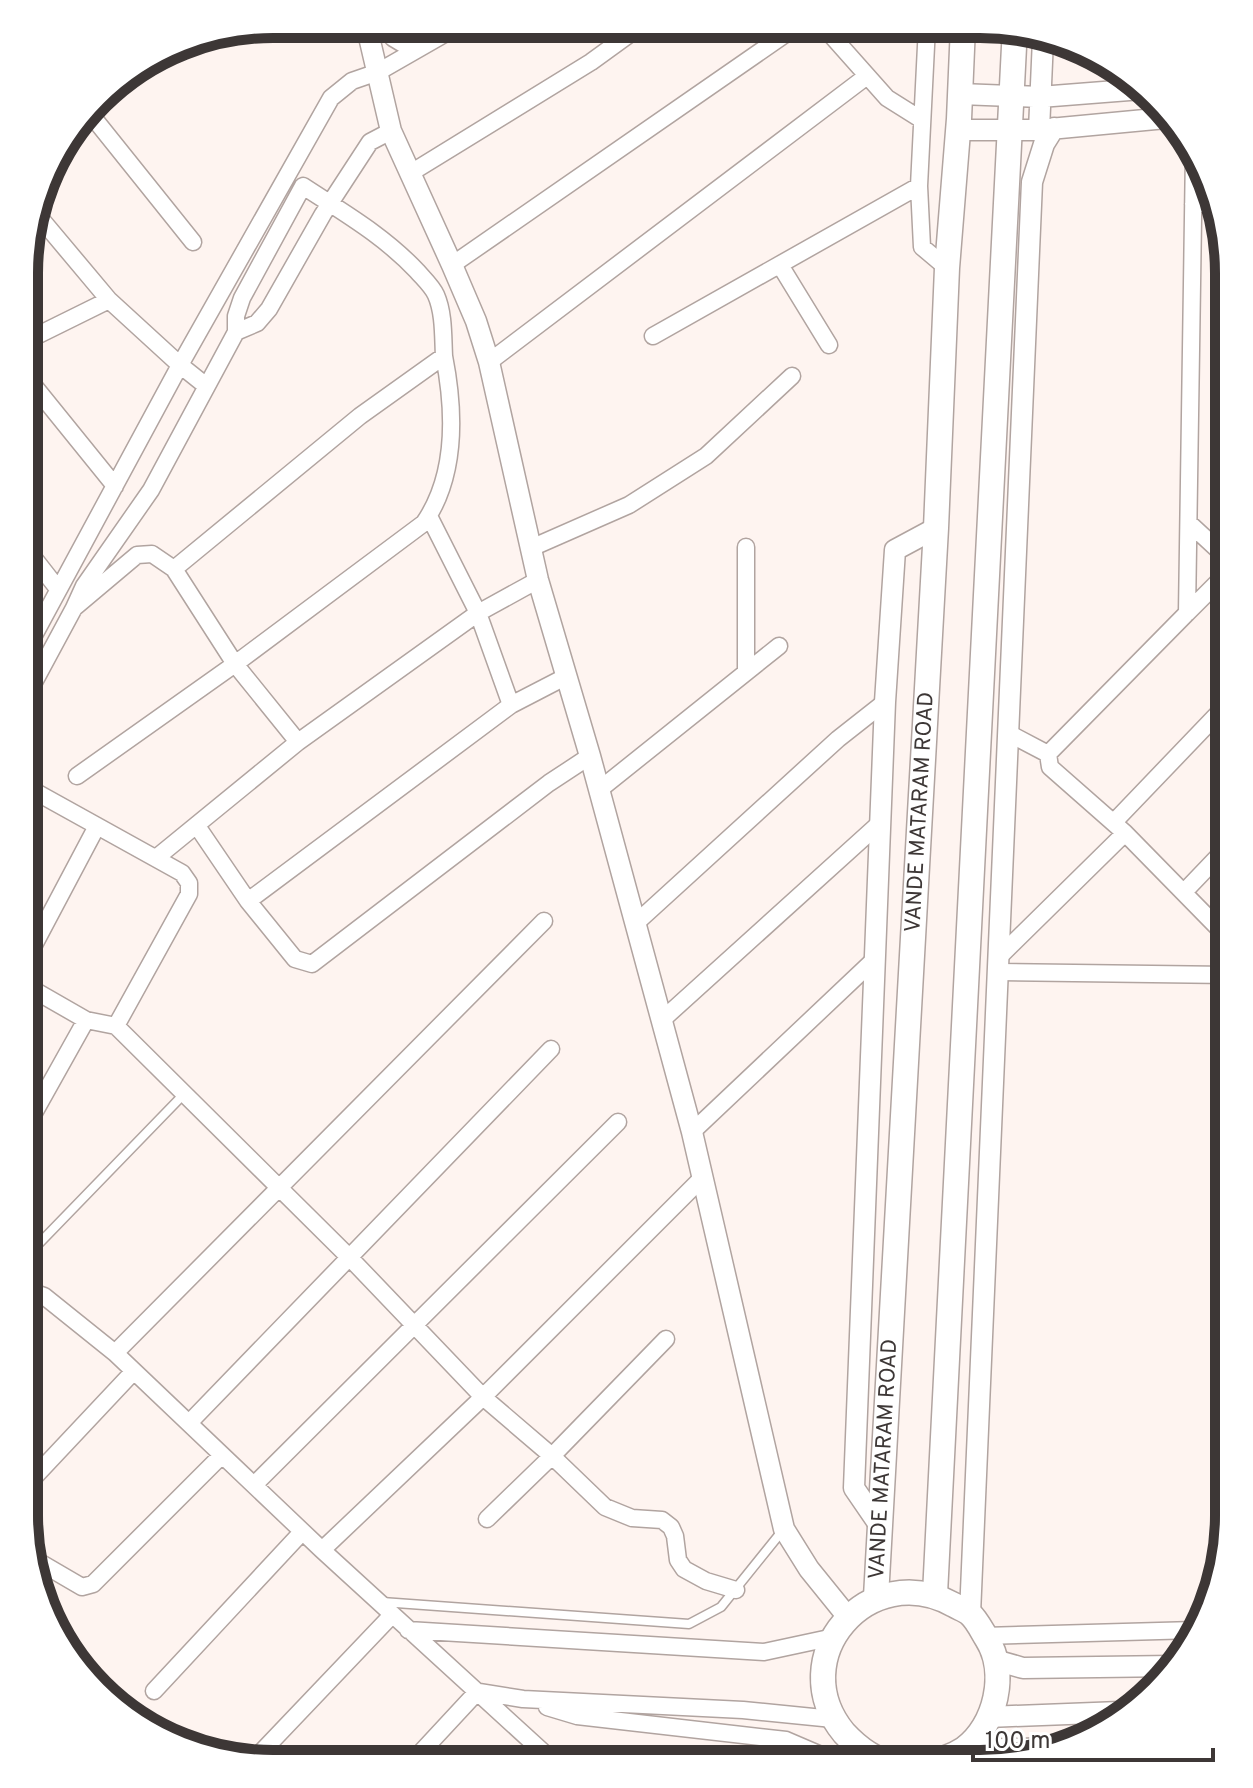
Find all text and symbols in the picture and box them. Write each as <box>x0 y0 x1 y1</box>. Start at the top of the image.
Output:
street label: VANDE MATARAM ROAD <box>900 691 940 933</box>
street label: VANDE MATARAM ROAD <box>864 1338 904 1580</box>
scale bar <box>973 1712 1213 1762</box>
text: 100 m <box>985 1727 1051 1757</box>

